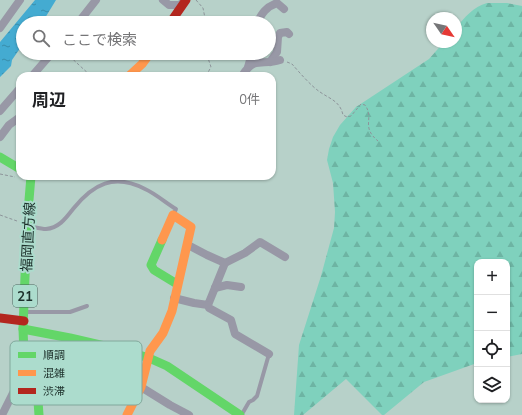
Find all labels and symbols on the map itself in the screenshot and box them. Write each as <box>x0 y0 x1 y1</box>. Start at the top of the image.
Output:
north arrow <box>426 12 462 48</box>
street label: 福岡直方線 <box>17 202 39 272</box>
road number: 21 <box>13 285 37 307</box>
legend <box>10 341 142 405</box>
text: 順調 <box>43 348 65 362</box>
text: 混雑 <box>43 366 65 380</box>
text: 渋滞 <box>43 384 65 398</box>

